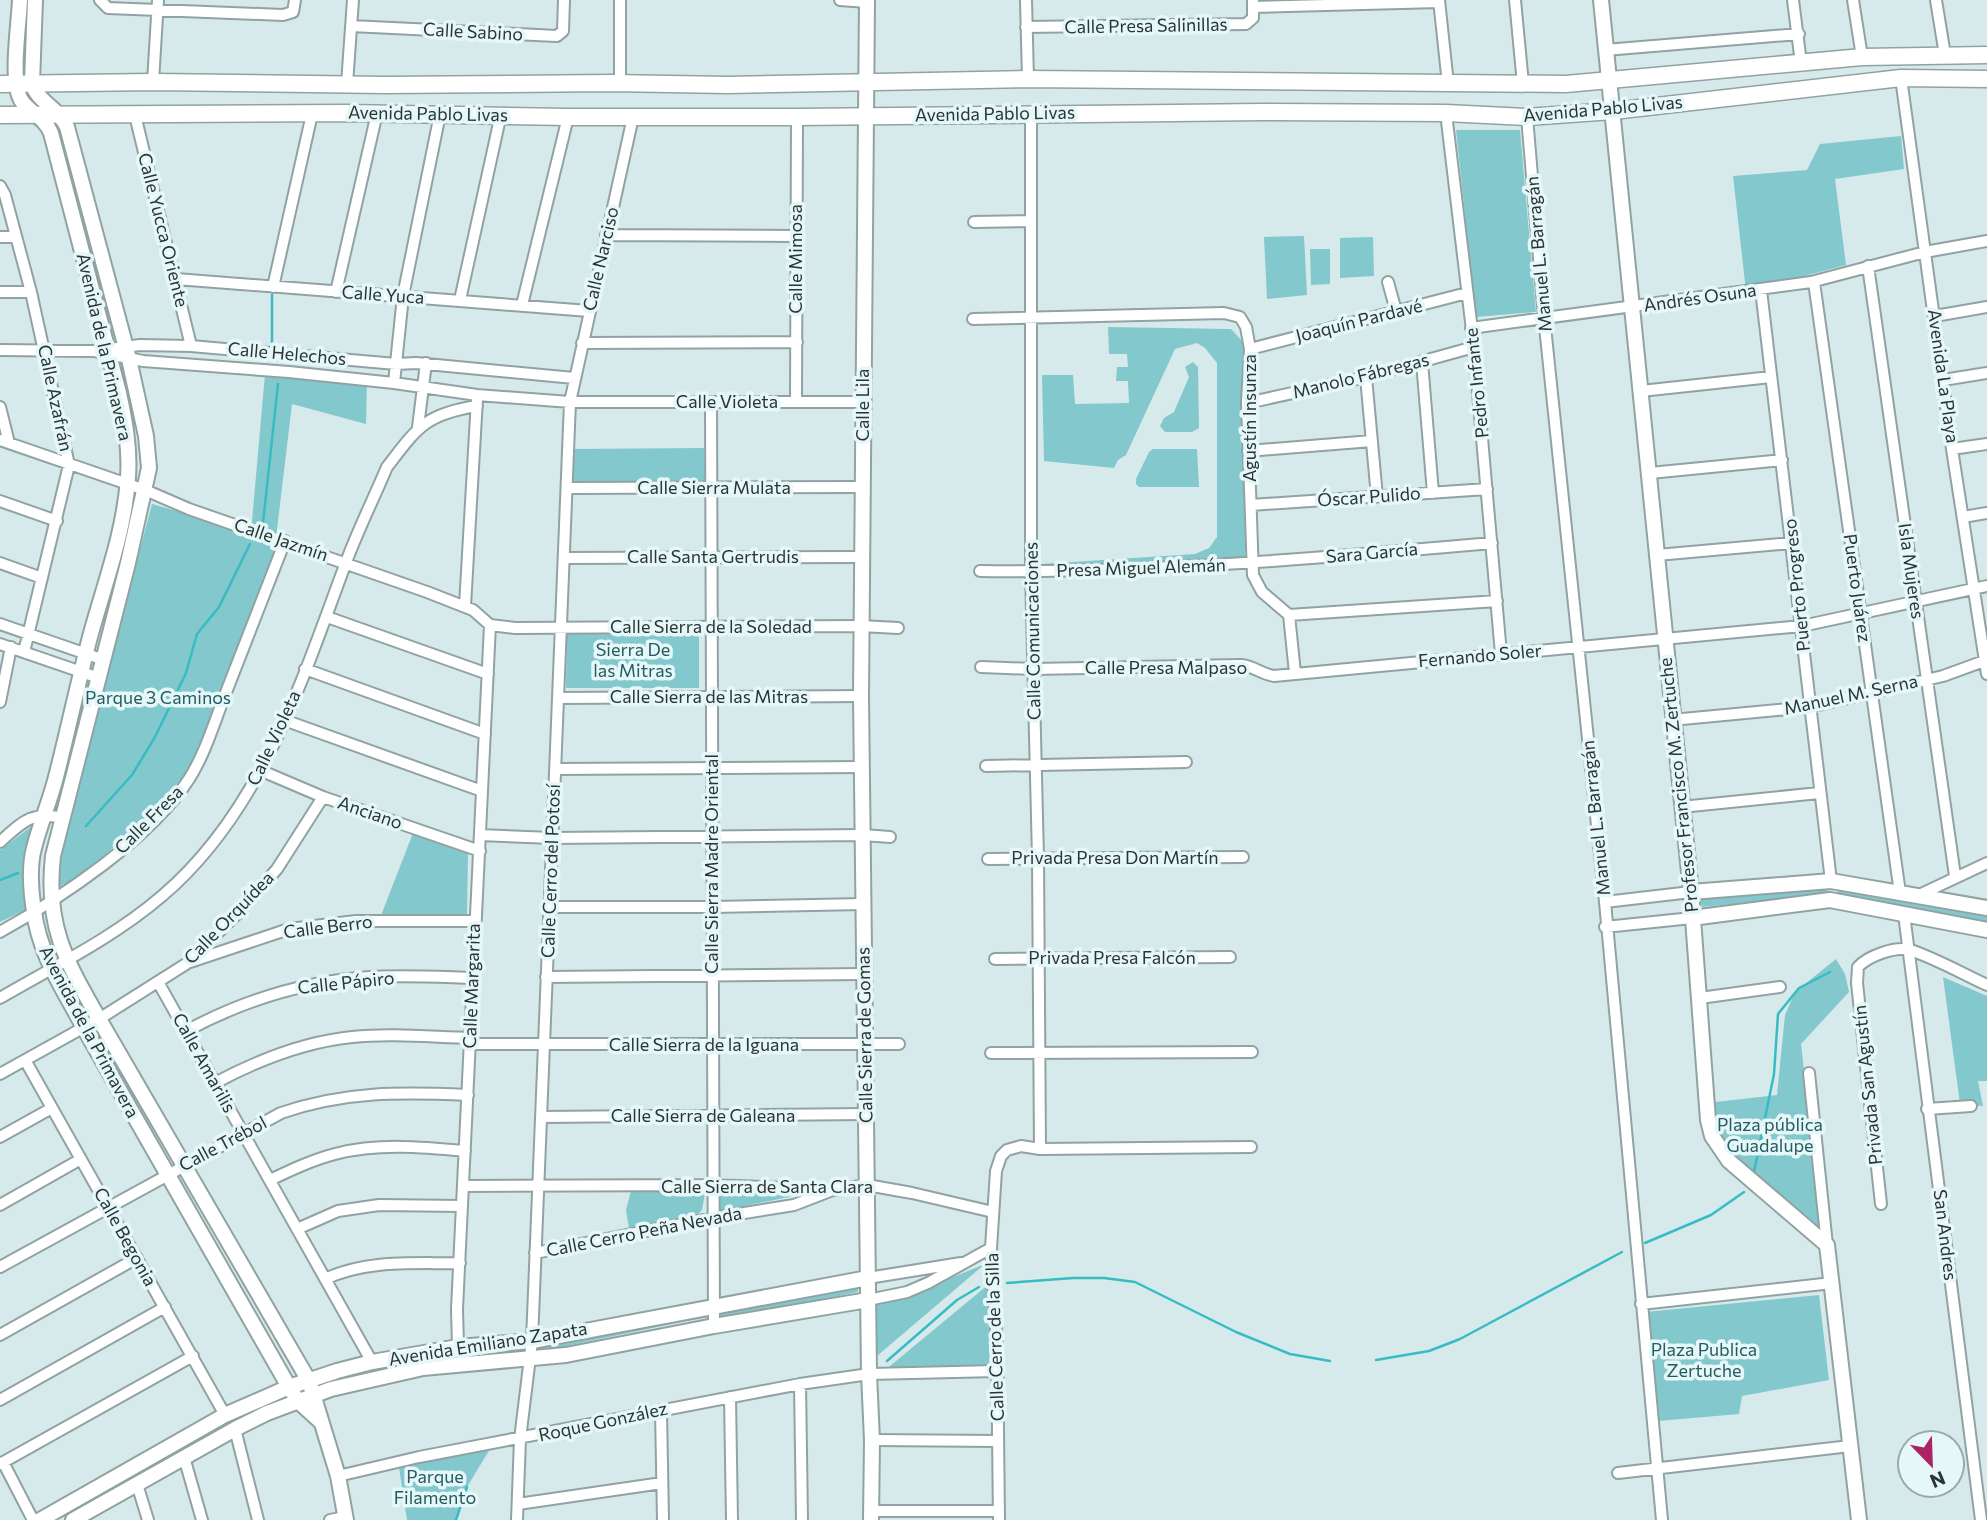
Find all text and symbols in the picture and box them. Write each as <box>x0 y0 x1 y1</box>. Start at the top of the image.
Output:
street label: Calle Presa Salinillas <box>1064 13 1228 37</box>
street label: Calle Sabino <box>422 17 524 45</box>
street label: Avenida Pablo Livas <box>1522 90 1684 126</box>
street label: Avenida Pablo Livas <box>348 101 508 125</box>
street label: Avenida Pablo Livas <box>915 101 1075 125</box>
street label: Calle Yucca Oriente <box>134 150 194 309</box>
street label: Manuel L. Barragán <box>1520 175 1556 333</box>
street label: Calle Mimosa <box>784 204 806 314</box>
street label: Calle Narciso <box>577 205 623 313</box>
street label: Avenida de la Primavera <box>73 251 137 443</box>
street label: Andrés Osuna <box>1642 278 1758 316</box>
street label: Calle Yuca <box>341 280 425 308</box>
street label: Joaquín Pardavé <box>1293 294 1424 346</box>
street label: Avenida La Playa <box>1924 307 1964 444</box>
street label: Pedro Infante <box>1459 327 1493 439</box>
street label: Calle Helechos <box>227 337 347 369</box>
street label: Calle Azafrán <box>34 342 78 453</box>
street label: Manolo Fábregas <box>1290 347 1431 403</box>
street label: Agustín Insunza <box>1238 354 1260 482</box>
street label: Calle Lila <box>851 369 873 441</box>
street label: Calle Violeta <box>676 390 778 412</box>
street label: Calle Sierra Mulata <box>637 476 791 498</box>
street label: Óscar Pulido <box>1317 481 1421 511</box>
street label: Calle Jazmín <box>231 513 331 565</box>
street label: Puerto Progreso <box>1778 518 1814 653</box>
street label: Isla Mujeres <box>1894 522 1930 620</box>
street label: Puerto Juárez <box>1839 532 1877 644</box>
street label: Sara García <box>1325 537 1419 567</box>
street label: Calle Comunicaciones <box>1019 542 1045 720</box>
street label: Calle Santa Gertrudis <box>627 545 799 567</box>
street label: Presa Miguel Alemán <box>1056 553 1226 581</box>
street label: Calle Sierra de la Soledad <box>610 615 812 637</box>
park label: Sierra De las Mitras <box>593 638 673 681</box>
street label: Fernando Soler <box>1417 639 1543 671</box>
street label: Calle Presa Malpaso <box>1085 656 1247 678</box>
street label: Profesor Francisco M. Zertuche <box>1654 657 1702 914</box>
street label: Manuel M. Serna <box>1782 669 1920 719</box>
street label: Calle Sierra de las Mitras <box>610 685 808 707</box>
park label: Parque 3 Caminos <box>85 686 231 708</box>
street label: Calle Violeta <box>242 687 305 789</box>
street label: Manuel L. Barragán <box>1576 739 1614 897</box>
street label: Calle Sierra Madre Oriental <box>700 754 722 974</box>
street label: Calle Fresa <box>109 780 187 858</box>
street label: Calle Cerro del Potosí <box>536 782 564 958</box>
street label: Anciano <box>335 791 405 833</box>
street label: Privada Presa Don Martín <box>1011 846 1219 868</box>
street label: Calle Orquídea <box>179 867 278 968</box>
street label: Calle Berro <box>282 910 374 942</box>
street label: Calle Margarita <box>458 923 484 1049</box>
street label: Avenida de la Primavera <box>35 942 145 1121</box>
street label: Privada Presa Falcón <box>1028 946 1196 968</box>
street label: Calle Sierra de Gomas <box>851 947 877 1123</box>
street label: Calle Pápiro <box>296 966 395 998</box>
street label: Privada San Agustín <box>1848 1004 1886 1166</box>
street label: Calle Amarilis <box>168 1009 241 1116</box>
street label: Calle Sierra de la Iguana <box>609 1033 799 1055</box>
street label: Calle Sierra de Galeana <box>611 1104 795 1126</box>
street label: Calle Trébol <box>175 1111 270 1175</box>
park label: Plaza pública Guadalupe <box>1717 1113 1823 1156</box>
street label: Calle Sierra de Santa Clara <box>661 1175 873 1197</box>
street label: Calle Begonia <box>90 1183 162 1290</box>
street label: San Andres <box>1930 1188 1962 1282</box>
street label: Calle Cerro Peña Nevada <box>544 1201 743 1261</box>
street label: Calle Cerro de la Silla <box>980 1252 1008 1422</box>
street label: Avenida Emiliano Zapata <box>387 1316 589 1370</box>
park label: Plaza Publica Zertuche <box>1651 1338 1757 1381</box>
street label: Roque González <box>536 1397 669 1445</box>
north arrow <box>1896 1429 1966 1499</box>
park label: Parque Filamento <box>394 1465 476 1508</box>
text: N <box>1927 1467 1949 1493</box>

